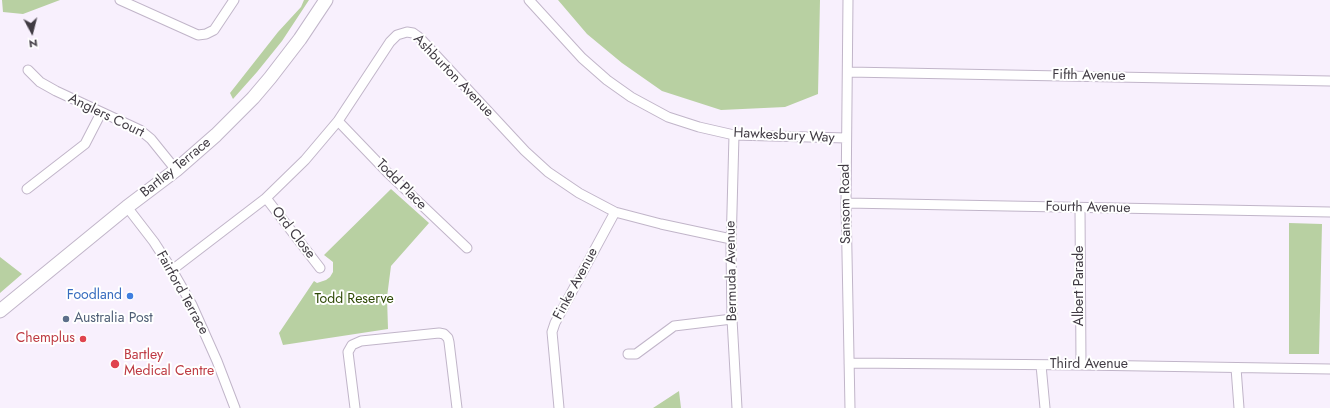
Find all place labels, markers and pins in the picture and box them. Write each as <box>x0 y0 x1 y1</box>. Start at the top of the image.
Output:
place label: Foodland <box>67 288 122 304</box>
marker: Foodland <box>125 291 135 301</box>
place label: Australia Post <box>74 311 153 327</box>
marker: Australia Post <box>61 314 71 324</box>
place label: Chemplus <box>16 331 75 347</box>
marker: Chemplus <box>78 334 88 344</box>
place label: Bartley Medical Centre <box>124 348 214 380</box>
marker: Bartley Medical Centre <box>109 358 121 370</box>

